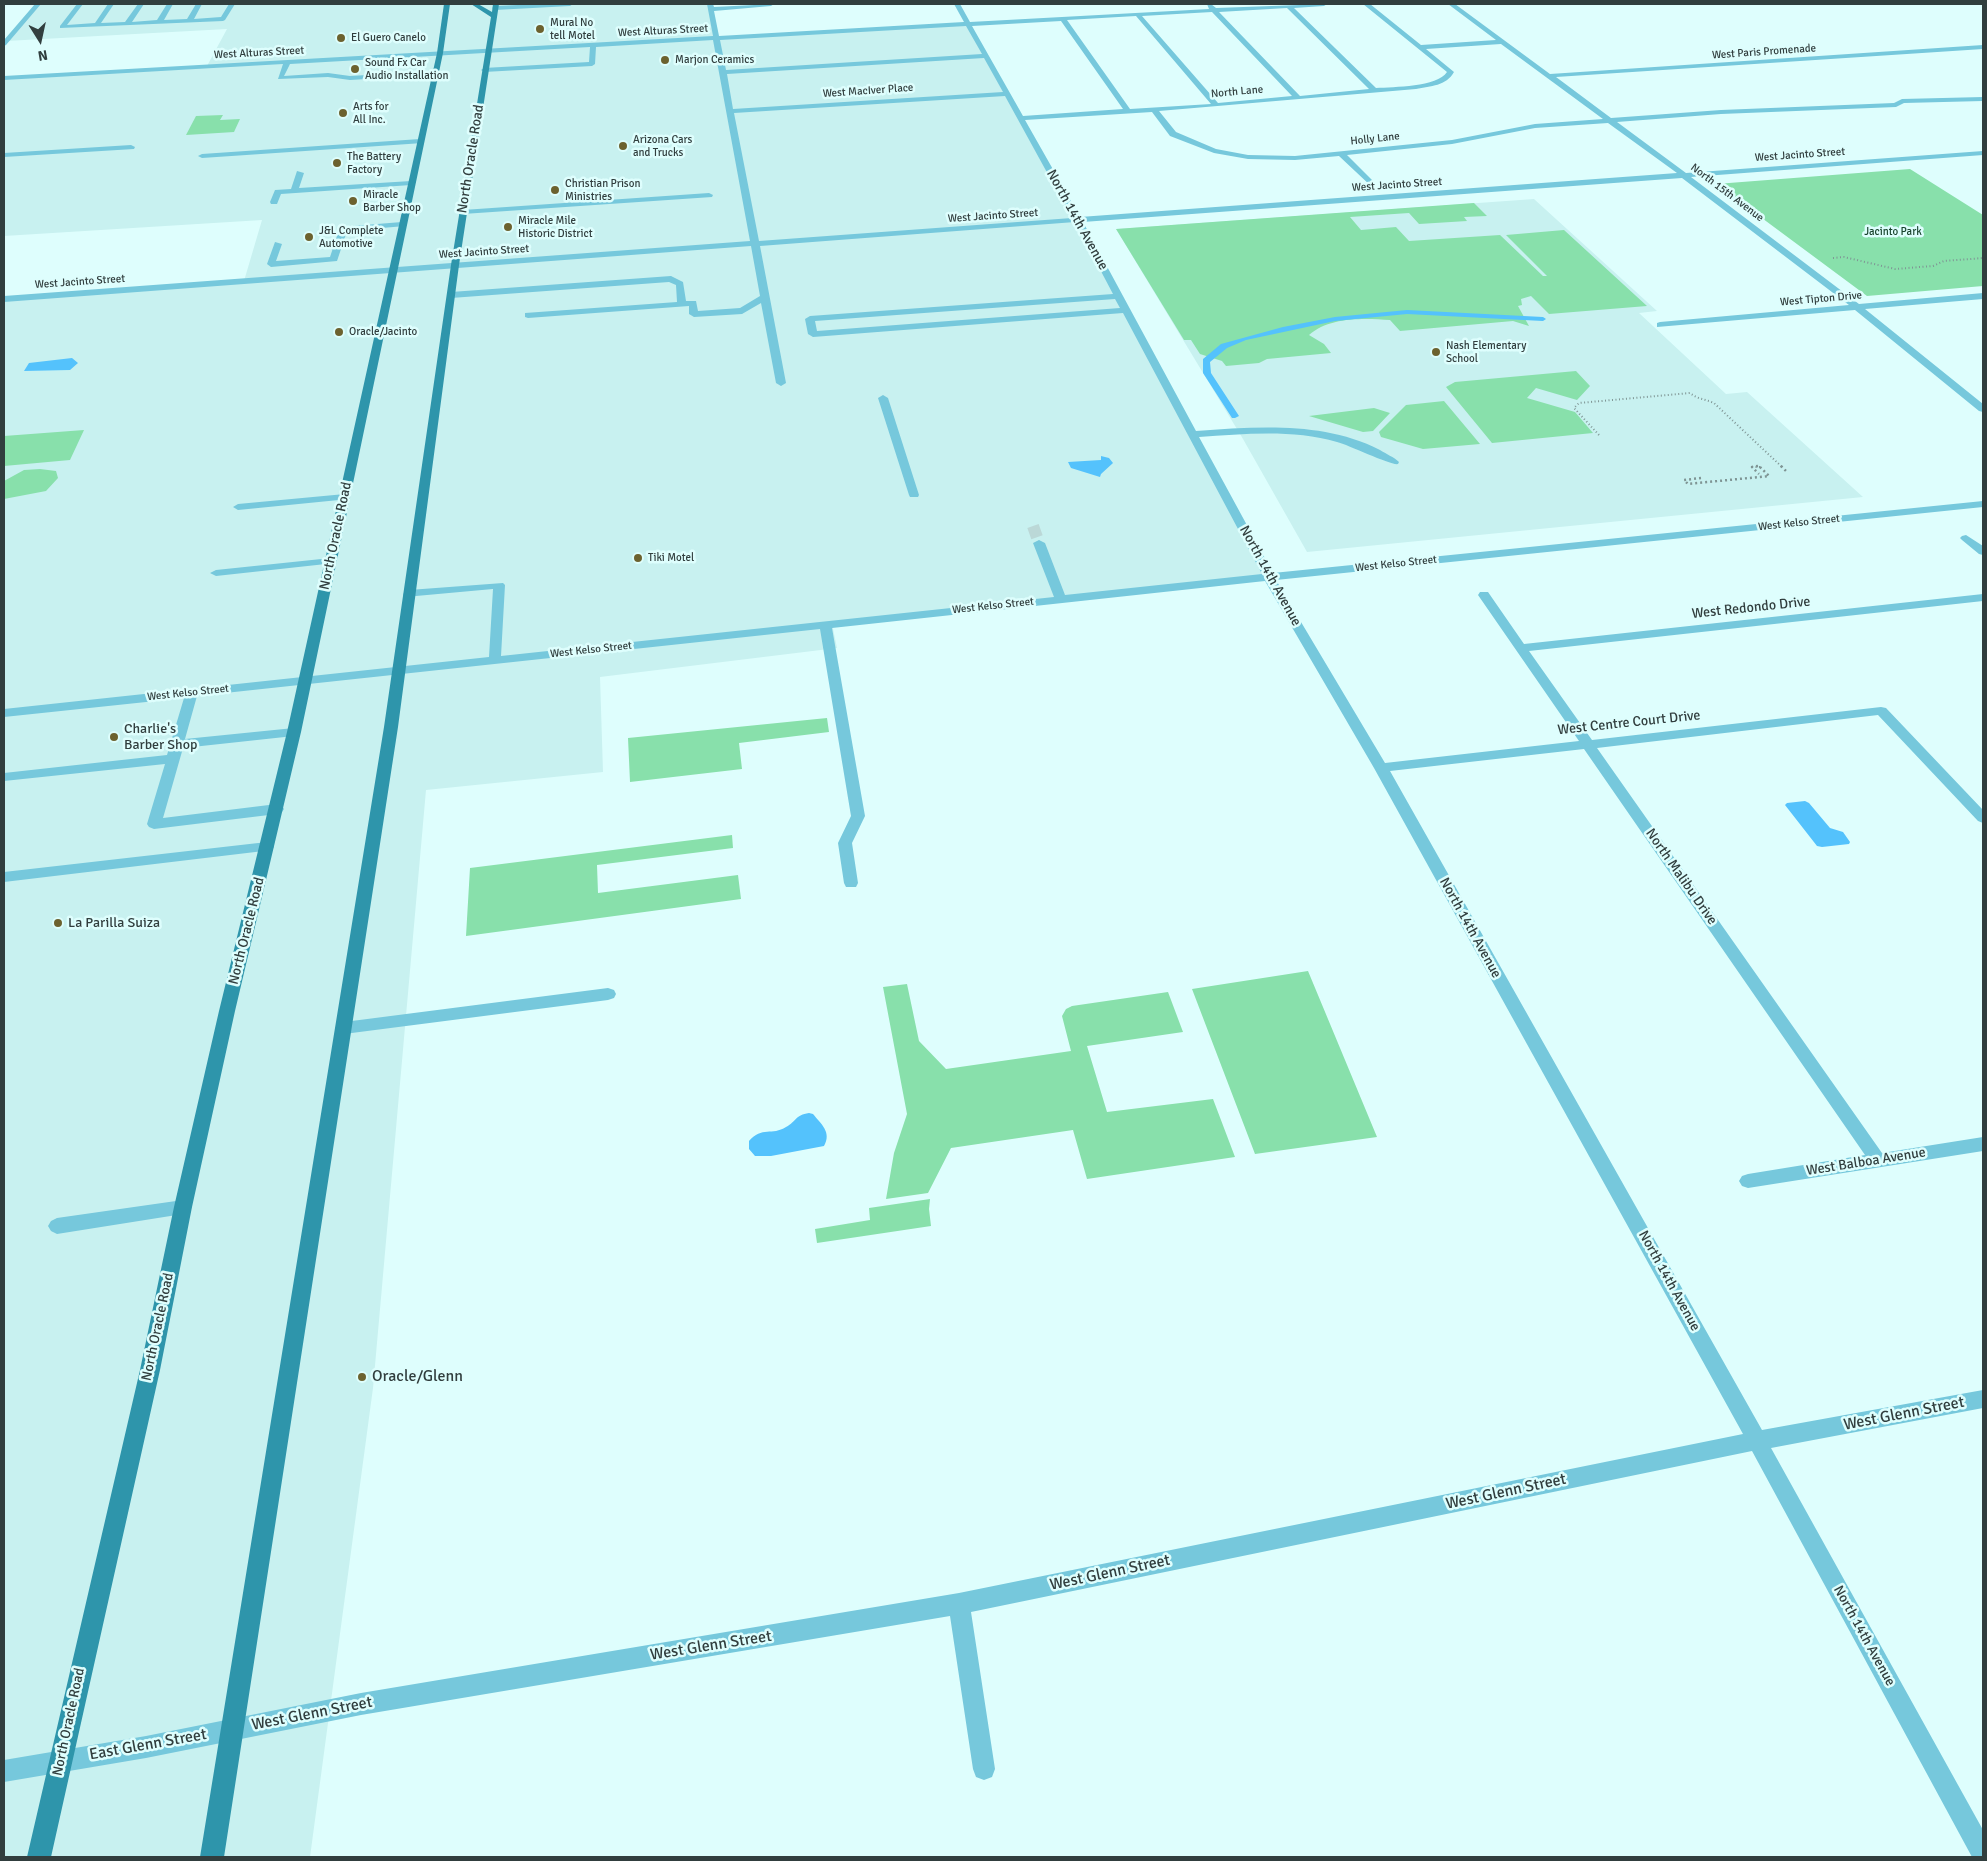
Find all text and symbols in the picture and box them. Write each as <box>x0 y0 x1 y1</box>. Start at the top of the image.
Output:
north arrow <box>15 15 65 65</box>
place label: Mural No tell Motel <box>550 16 595 42</box>
street label: West Alturas Street <box>617 22 709 40</box>
marker: Mural No tell Motel <box>534 23 546 35</box>
place label: El Guero Canelo <box>351 31 426 45</box>
marker: El Guero Canelo <box>335 32 347 44</box>
street label: West Paris Promenade <box>1712 42 1816 62</box>
street label: West Alturas Street <box>213 44 305 62</box>
text: N <box>36 46 49 64</box>
place label: Marjon Ceramics <box>675 53 754 67</box>
marker: Marjon Ceramics <box>659 54 671 66</box>
place label: Sound Fx Car Audio Installation <box>365 56 448 82</box>
marker: Sound Fx Car Audio Installation <box>349 63 361 75</box>
street label: West MacIver Place <box>822 81 914 101</box>
street label: North Lane <box>1210 83 1264 101</box>
place label: Arts for All Inc. <box>353 100 388 126</box>
street label: North Oracle Road <box>454 103 488 215</box>
marker: Arts for All Inc. <box>337 107 349 119</box>
street label: Holly Lane <box>1350 130 1400 148</box>
place label: Arizona Cars and Trucks <box>633 133 692 159</box>
marker: Arizona Cars and Trucks <box>617 140 629 152</box>
street label: West Jacinto Street <box>1754 145 1846 165</box>
place label: The Battery Factory <box>347 150 401 176</box>
marker: The Battery Factory <box>331 157 343 169</box>
street label: North 15th Avenue <box>1688 161 1766 225</box>
street label: North 14th Avenue <box>1042 167 1112 273</box>
street label: West Jacinto Street <box>1351 175 1443 195</box>
place label: Christian Prison Ministries <box>565 177 640 203</box>
marker: Christian Prison Ministries <box>549 184 561 196</box>
place label: Miracle Barber Shop <box>363 188 421 214</box>
marker: Miracle Barber Shop <box>347 195 359 207</box>
street label: West Jacinto Street <box>947 206 1039 226</box>
place label: Miracle Mile Historic District <box>518 214 593 240</box>
marker: Miracle Mile Historic District <box>502 221 514 233</box>
place label: J&L Complete Automotive <box>319 224 384 250</box>
park label: Jacinto Park <box>1864 225 1922 239</box>
marker: J&L Complete Automotive <box>303 231 315 243</box>
street label: West Jacinto Street <box>438 242 530 262</box>
street label: West Jacinto Street <box>34 272 126 292</box>
street label: West Tipton Drive <box>1779 289 1863 309</box>
place label: Oracle/Jacinto <box>349 325 417 339</box>
marker: Oracle/Jacinto <box>333 326 345 338</box>
place label: Nash Elementary School <box>1446 339 1526 365</box>
marker: Nash Elementary School <box>1430 346 1442 358</box>
street label: North Oracle Road <box>316 481 356 591</box>
street label: West Kelso Street <box>1757 512 1841 534</box>
street label: North 14th Avenue <box>1235 523 1305 629</box>
place label: Tiki Motel <box>648 551 694 565</box>
marker: Tiki Motel <box>632 552 644 564</box>
street label: West Kelso Street <box>1354 553 1438 575</box>
street label: West Redondo Drive <box>1691 593 1811 623</box>
street label: West Kelso Street <box>951 595 1035 617</box>
street label: West Kelso Street <box>549 639 633 661</box>
street label: West Kelso Street <box>146 682 230 704</box>
street label: West Centre Court Drive <box>1557 707 1701 739</box>
place label: Charlie's Barber Shop <box>124 721 197 754</box>
marker: Charlie's Barber Shop <box>108 731 120 743</box>
street label: North Malibu Drive <box>1642 826 1720 928</box>
street label: North 14th Avenue <box>1435 875 1505 981</box>
street label: North Oracle Road <box>226 876 268 986</box>
place label: La Parilla Suiza <box>68 915 160 931</box>
marker: La Parilla Suiza <box>52 917 64 929</box>
street label: West Balboa Avenue <box>1805 1144 1927 1180</box>
street label: North 14th Avenue <box>1634 1228 1704 1334</box>
street label: North Oracle Road <box>138 1272 178 1382</box>
place label: Oracle/Glenn <box>372 1367 463 1387</box>
marker: Oracle/Glenn <box>356 1371 368 1383</box>
street label: West Glenn Street <box>1842 1393 1966 1435</box>
street label: West Glenn Street <box>1444 1470 1568 1514</box>
street label: West Glenn Street <box>1048 1551 1172 1595</box>
street label: North 14th Avenue <box>1829 1583 1899 1689</box>
street label: West Glenn Street <box>649 1627 773 1665</box>
street label: North Oracle Road <box>49 1667 89 1777</box>
street label: West Glenn Street <box>250 1693 374 1735</box>
street label: East Glenn Street <box>88 1725 208 1765</box>

